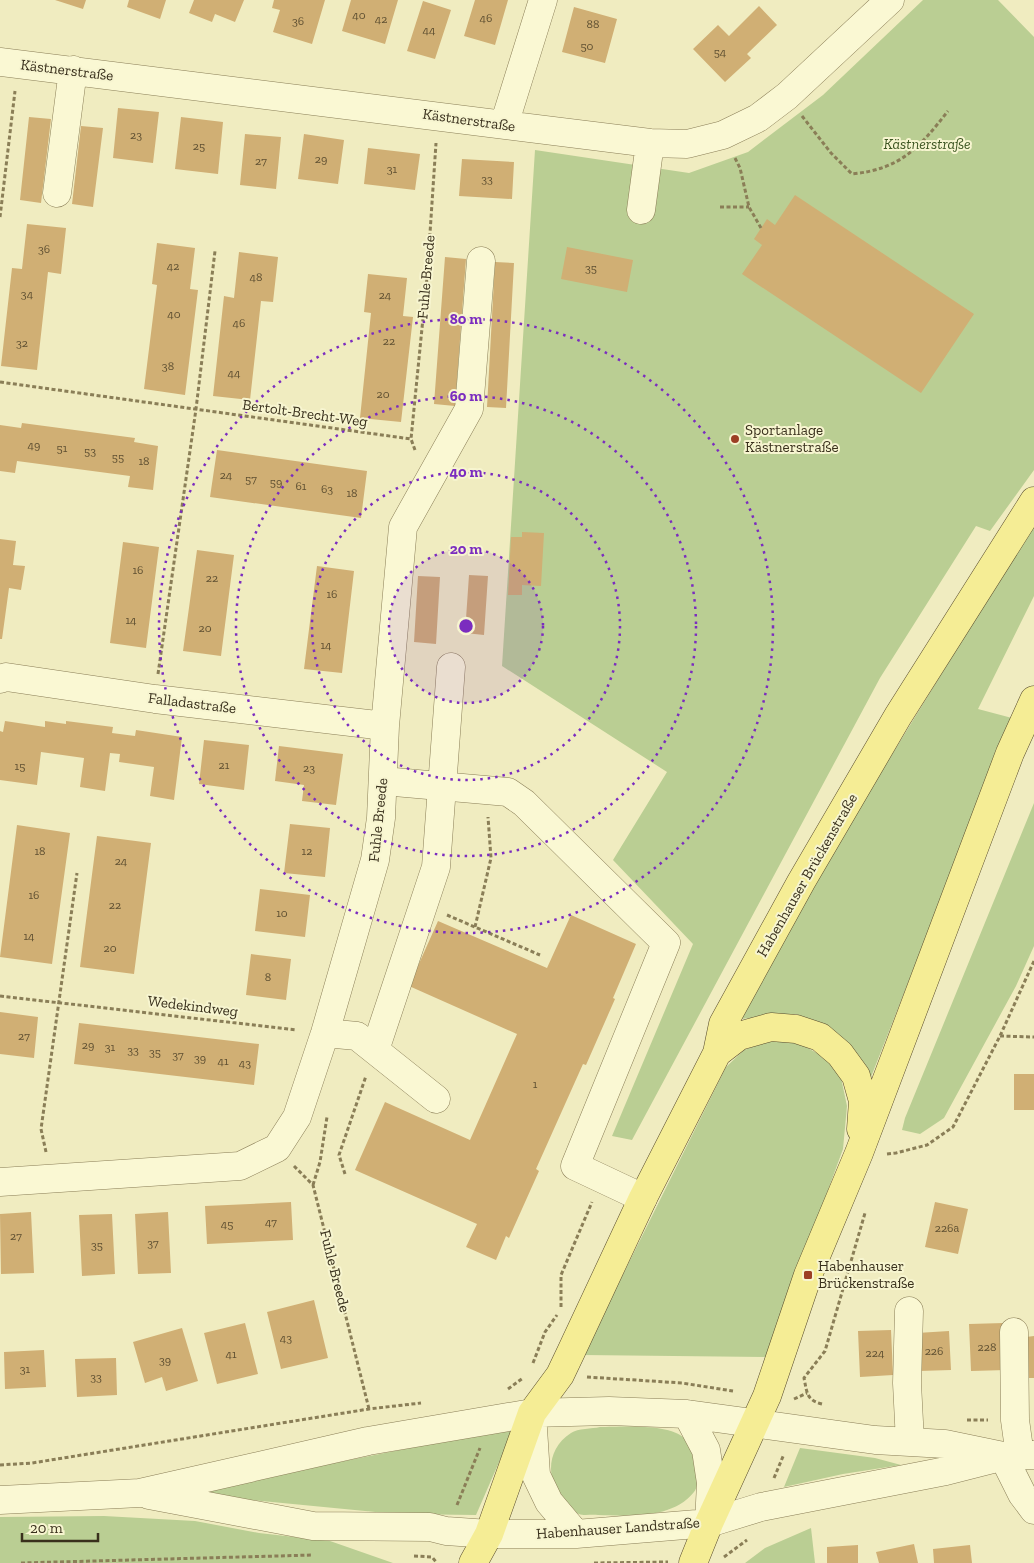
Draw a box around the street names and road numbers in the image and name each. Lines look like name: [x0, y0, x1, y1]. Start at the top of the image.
street label: Kästnerstraße: [20, 55, 114, 85]
street label: Kästnerstraße: [421, 105, 517, 135]
street label: Fuhle Breede: [413, 234, 439, 320]
street label: Bertolt-Brecht-Weg: [241, 395, 369, 431]
street label: Falladastraße: [147, 689, 237, 717]
street label: Fuhle Breede: [365, 777, 391, 863]
street label: Habenhauser Brückenstraße: [753, 790, 861, 960]
street label: Wedekindweg: [147, 992, 239, 1020]
street label: Fuhle Breede: [316, 1228, 354, 1314]
street label: Habenhauser Landstraße: [536, 1513, 700, 1543]

